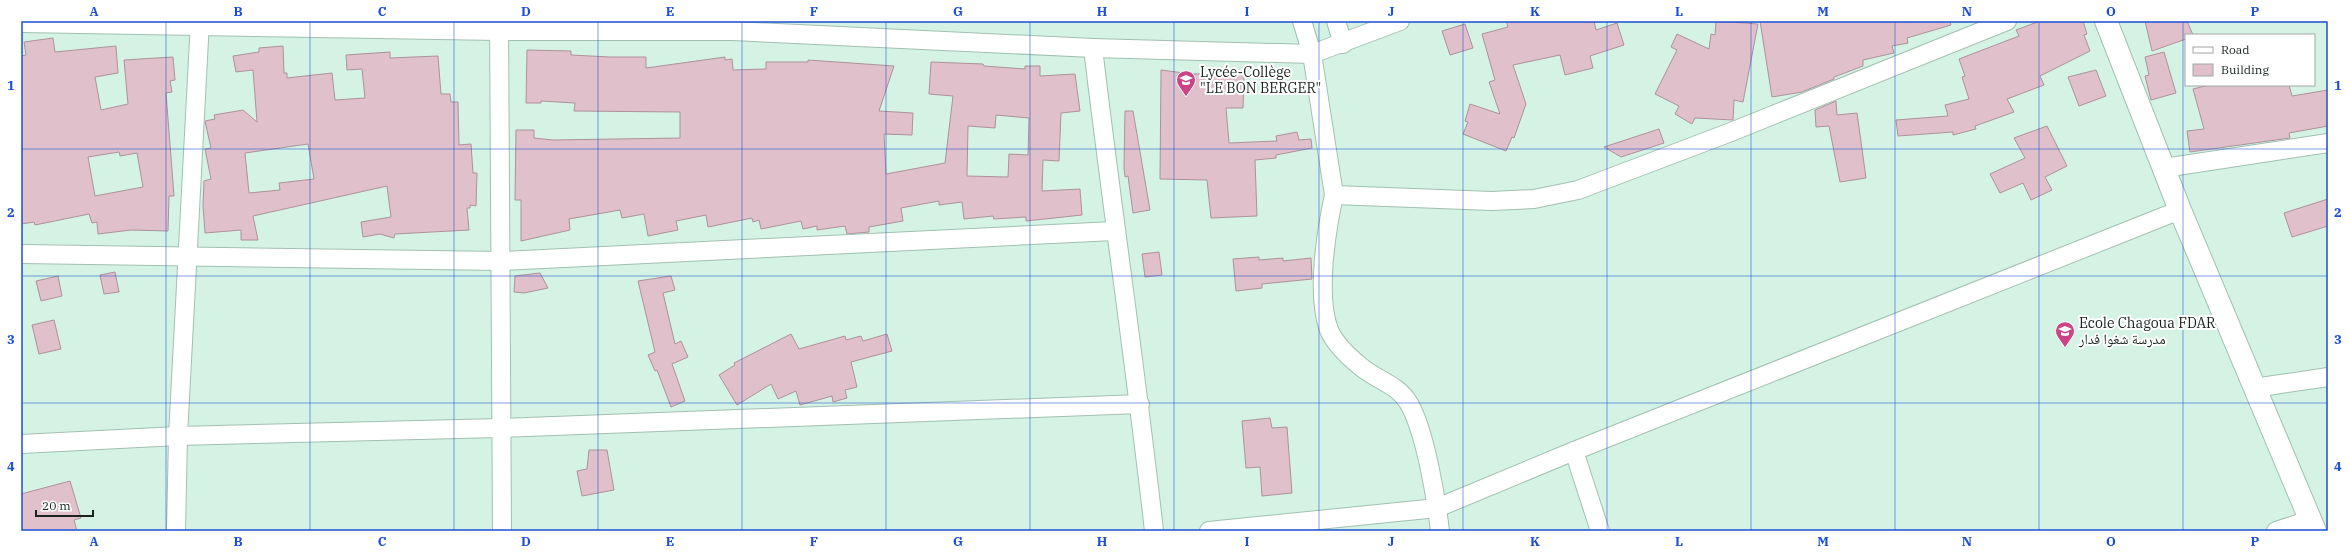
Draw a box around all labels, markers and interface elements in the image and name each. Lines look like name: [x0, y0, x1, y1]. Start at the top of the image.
text: A: [89, 3, 99, 20]
text: B: [233, 3, 243, 20]
text: C: [378, 3, 387, 20]
text: D: [521, 3, 531, 20]
text: E: [666, 3, 674, 20]
text: F: [810, 3, 818, 20]
text: G: [953, 3, 963, 20]
text: H: [1097, 3, 1108, 20]
text: I: [1245, 3, 1250, 20]
text: J: [1388, 3, 1395, 20]
text: K: [1530, 3, 1540, 20]
text: L: [1675, 3, 1683, 20]
text: M: [1817, 3, 1829, 20]
text: N: [1962, 3, 1972, 20]
text: O: [2106, 3, 2116, 20]
text: P: [2251, 3, 2260, 20]
legend: [2185, 34, 2315, 86]
text: Road: [2221, 42, 2250, 57]
text: Building: [2221, 62, 2269, 77]
place label: Lycée-Collège "LE BON BERGER": [1200, 63, 1321, 97]
school or university icon: Lycée-Collège "LE BON BERGER": [1175, 69, 1197, 97]
text: 1: [7, 77, 15, 94]
text: 1: [2334, 77, 2342, 94]
text: 2: [7, 204, 15, 221]
text: 2: [2334, 204, 2342, 221]
place label: Ecole Chagoua FDAR مدرسة شغوا فدار: [2078, 314, 2216, 348]
school or university icon: Ecole Chagoua FDAR مدرسة شغوا فدار: [2054, 320, 2076, 348]
text: 3: [7, 331, 15, 348]
text: 3: [2334, 331, 2342, 348]
text: 4: [7, 458, 15, 475]
text: 4: [2334, 458, 2342, 475]
scale bar: [36, 492, 93, 518]
text: 20 m: [42, 498, 71, 513]
text: A: [89, 533, 99, 550]
text: B: [233, 533, 243, 550]
text: C: [378, 533, 387, 550]
text: D: [521, 533, 531, 550]
text: E: [666, 533, 674, 550]
text: F: [810, 533, 818, 550]
text: G: [953, 533, 963, 550]
text: H: [1097, 533, 1108, 550]
text: I: [1245, 533, 1250, 550]
text: J: [1388, 533, 1395, 550]
text: K: [1530, 533, 1540, 550]
text: L: [1675, 533, 1683, 550]
text: M: [1817, 533, 1829, 550]
text: N: [1962, 533, 1972, 550]
text: O: [2106, 533, 2116, 550]
text: P: [2251, 533, 2260, 550]

